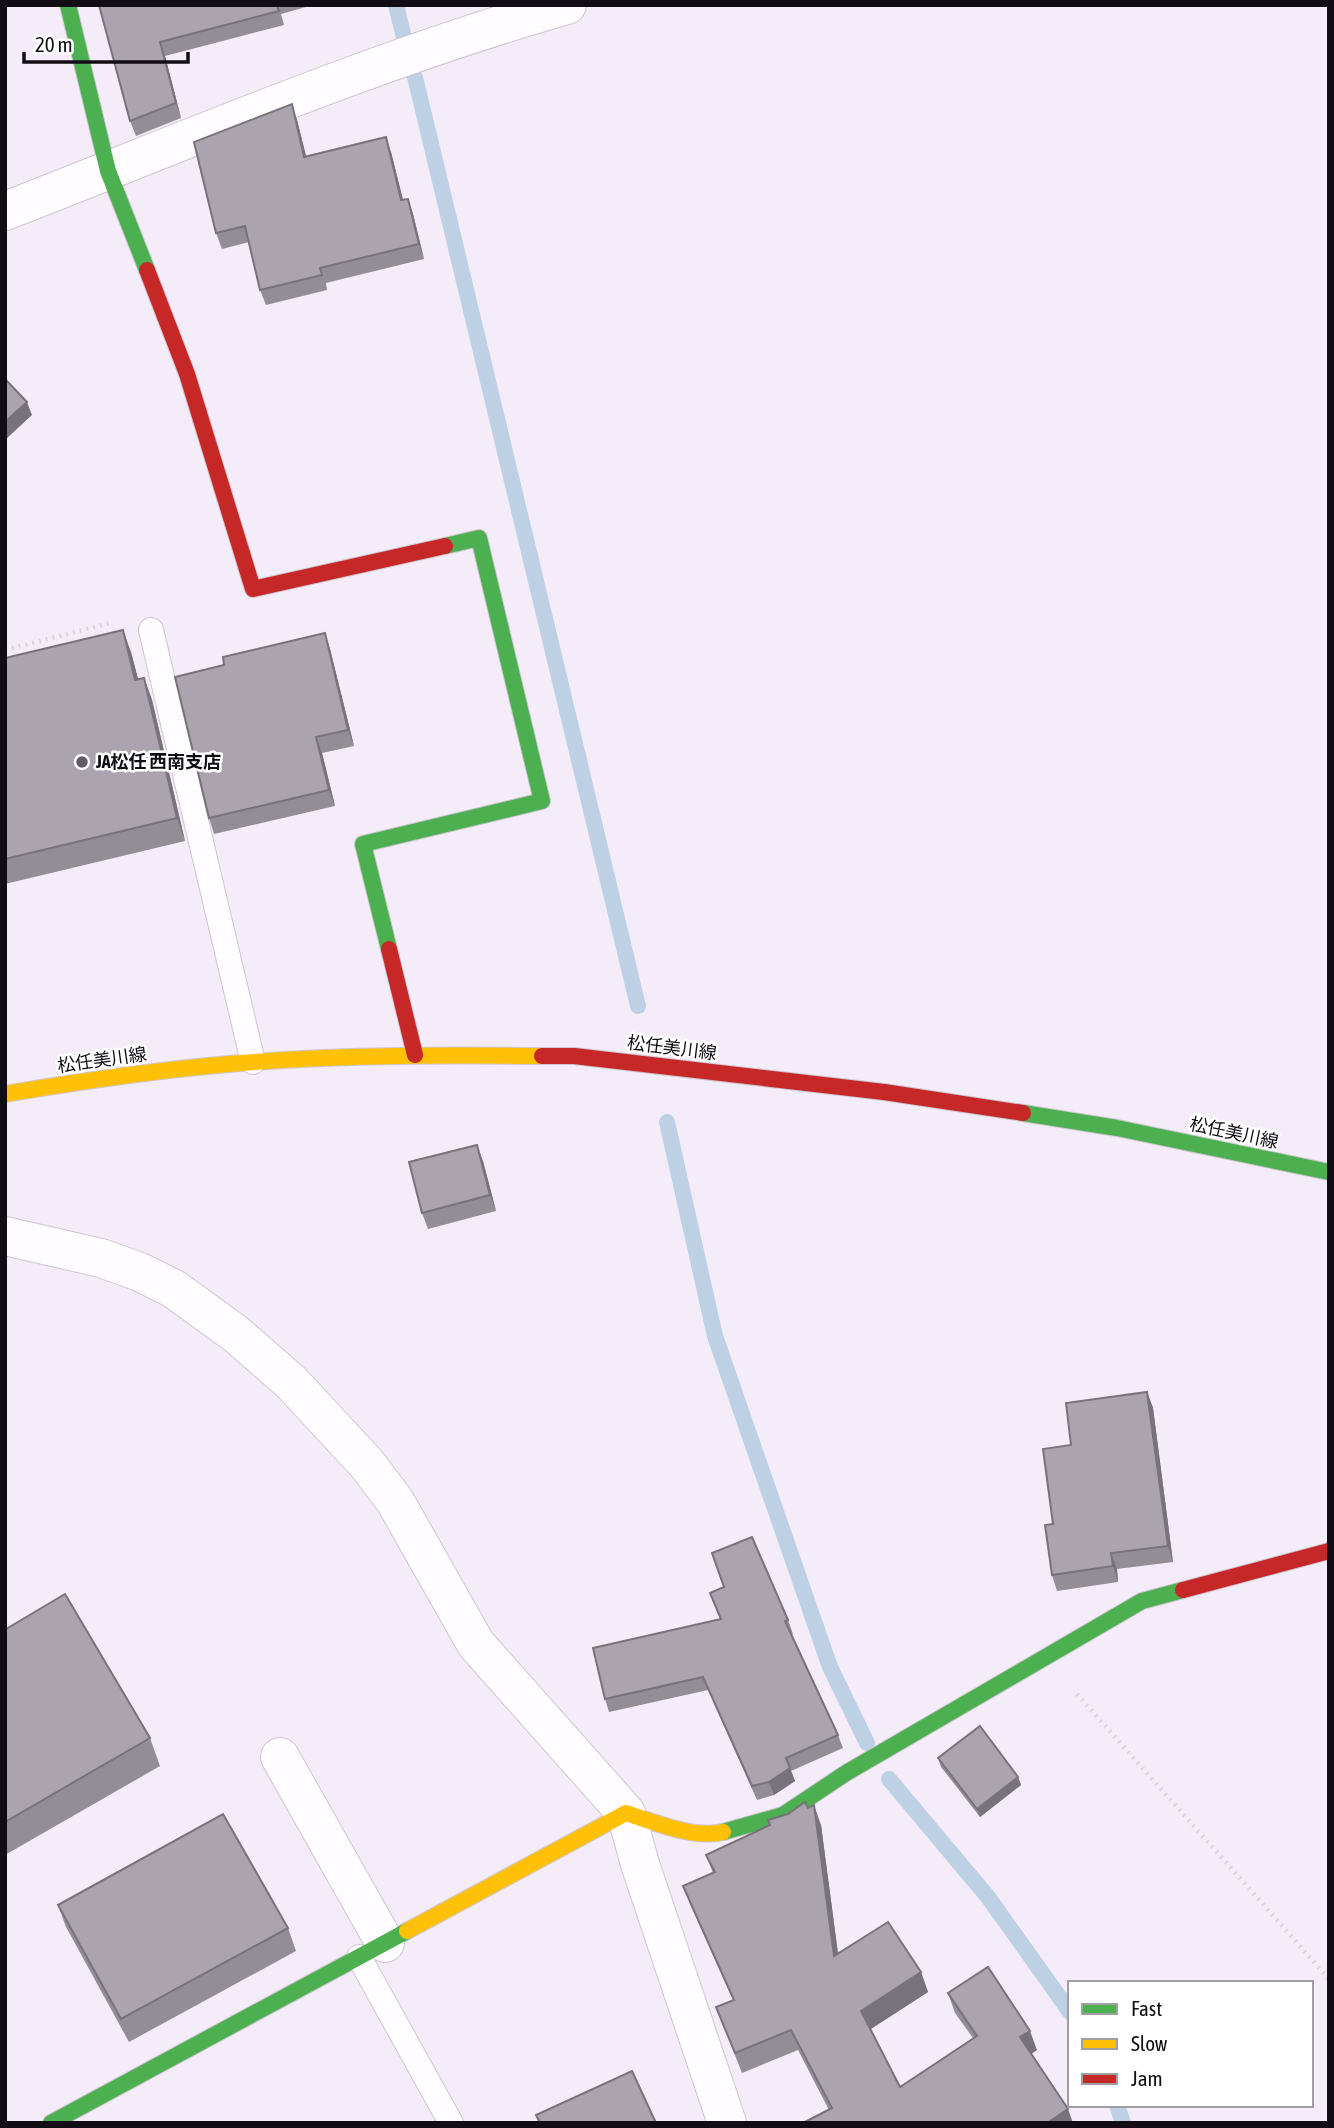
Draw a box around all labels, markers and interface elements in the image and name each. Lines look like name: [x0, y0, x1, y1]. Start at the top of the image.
scale bar: [24, 21, 189, 65]
text: 20 m: [35, 32, 73, 56]
place label: JA松任 西南支店: [95, 751, 221, 772]
marker: JA松任 西南支店: [74, 754, 90, 770]
street label: 松任美川線: [626, 1032, 718, 1063]
street label: 松任美川線: [56, 1043, 148, 1076]
street label: 松任美川線: [1188, 1113, 1280, 1152]
legend: [1068, 1981, 1313, 2107]
text: Fast: [1131, 1996, 1162, 2020]
text: Slow: [1131, 2031, 1168, 2055]
text: Jam: [1131, 2066, 1163, 2090]

